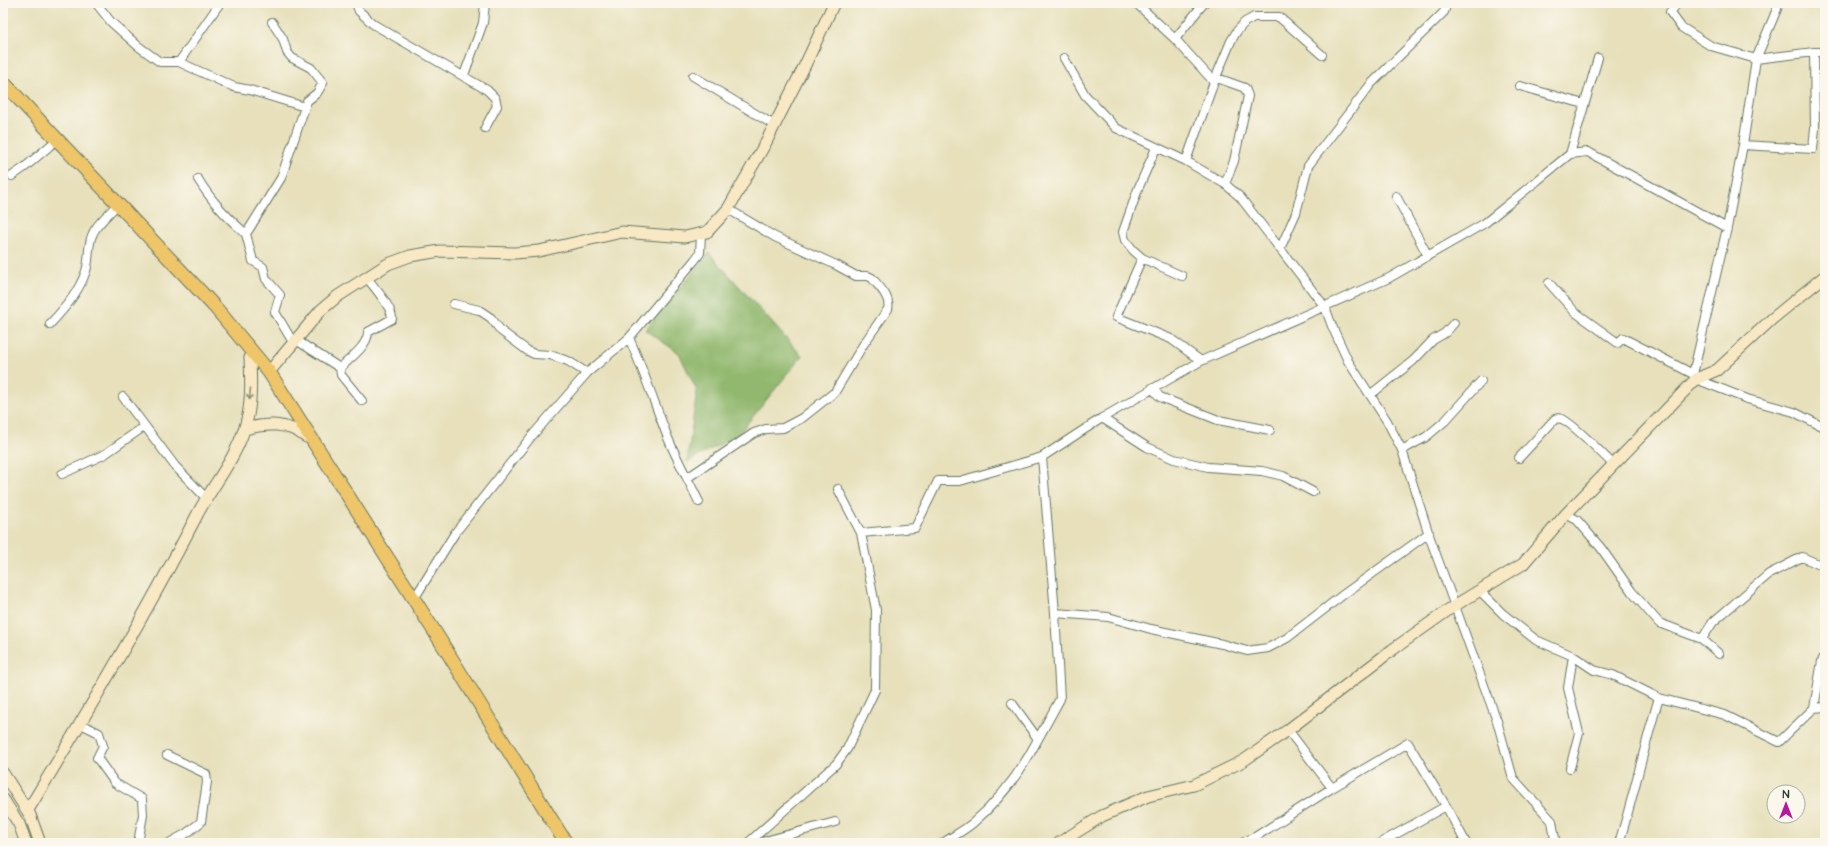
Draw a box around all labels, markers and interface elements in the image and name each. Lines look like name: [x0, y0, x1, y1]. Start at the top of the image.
one-way arrow: [247, 387, 254, 400]
north arrow: [1766, 784, 1806, 824]
text: N: [1783, 787, 1790, 802]

